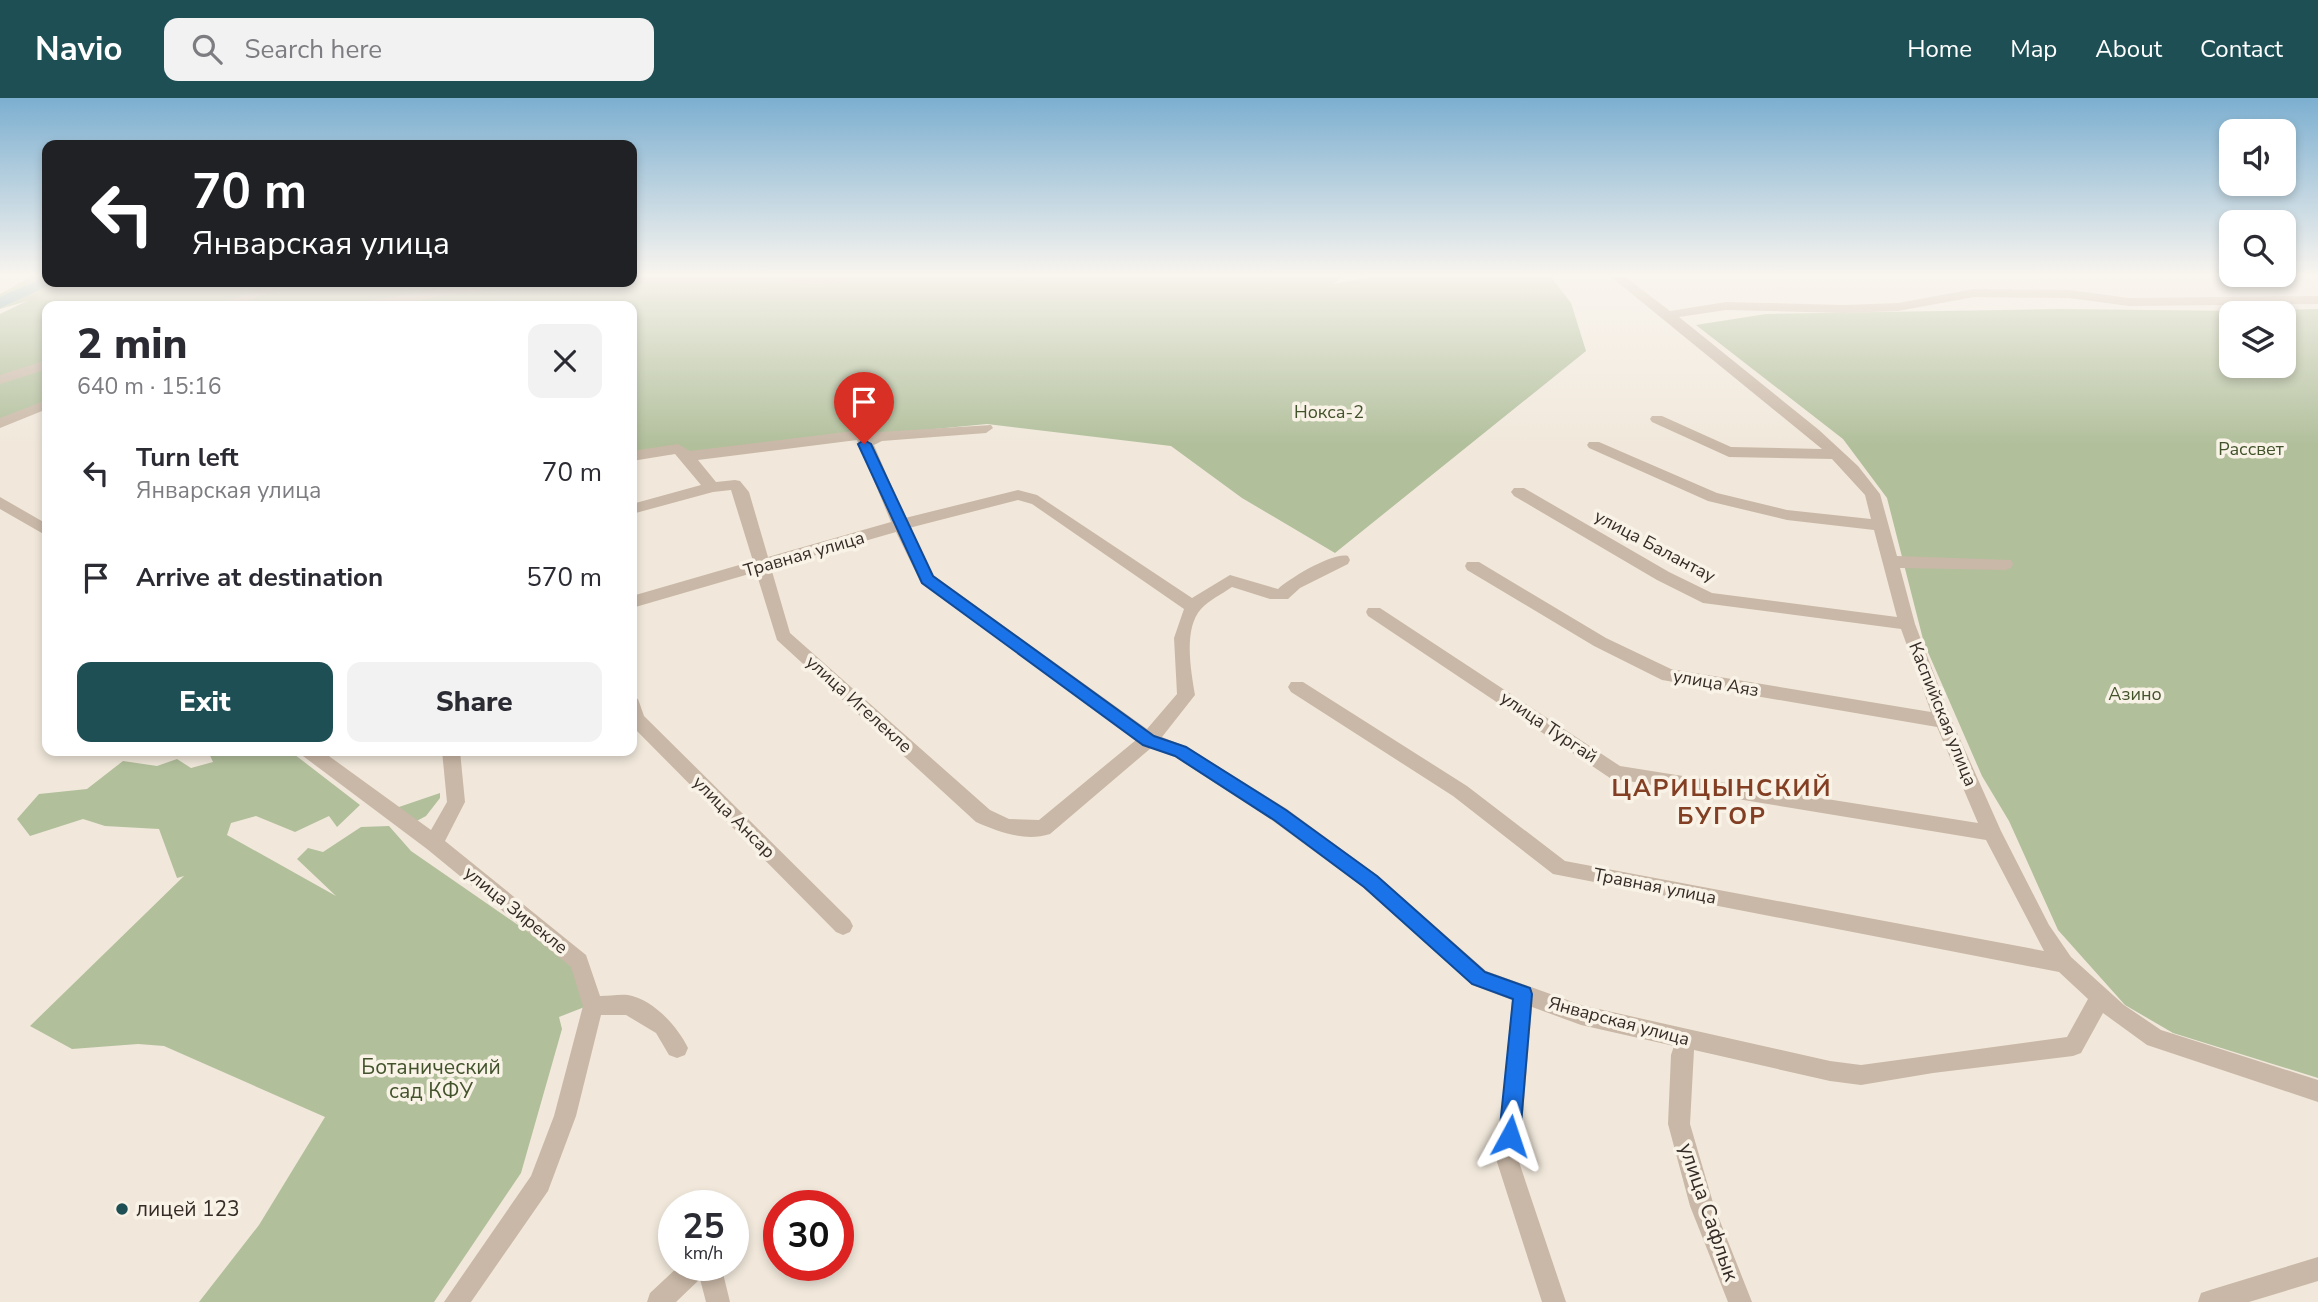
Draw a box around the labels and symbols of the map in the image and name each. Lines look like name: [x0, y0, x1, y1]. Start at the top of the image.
pin: [834, 372, 894, 444]
park label: Нокса-2: [1294, 400, 1364, 424]
park label: Рассвет: [2218, 437, 2284, 461]
street label: улица Балантау: [1590, 504, 1720, 588]
street label: Травная улица: [741, 525, 867, 583]
street label: Каспийская улица: [1903, 638, 1983, 790]
street label: улица Игелекле: [801, 650, 917, 758]
street label: улица Аяз: [1671, 664, 1761, 702]
park label: Азино: [2108, 682, 2162, 706]
street label: улица Тургай: [1496, 686, 1602, 768]
street label: улица Ансар: [688, 771, 780, 863]
district label: ЦАРИЦЫНСКИЙ БУГОР: [1611, 772, 1833, 832]
street label: улица Зирекле: [459, 861, 573, 959]
street label: Травная улица: [1592, 862, 1718, 910]
street label: Январская улица: [1546, 991, 1692, 1051]
park label: Ботанический сад КФУ: [361, 1053, 501, 1105]
position arrow: [1473, 1099, 1547, 1173]
street label: улица Сафлык: [1672, 1139, 1746, 1286]
speed limit sign: 30: [763, 1190, 854, 1281]
place label: лицей 123: [136, 1195, 240, 1223]
marker: лицей 123: [114, 1201, 130, 1217]

